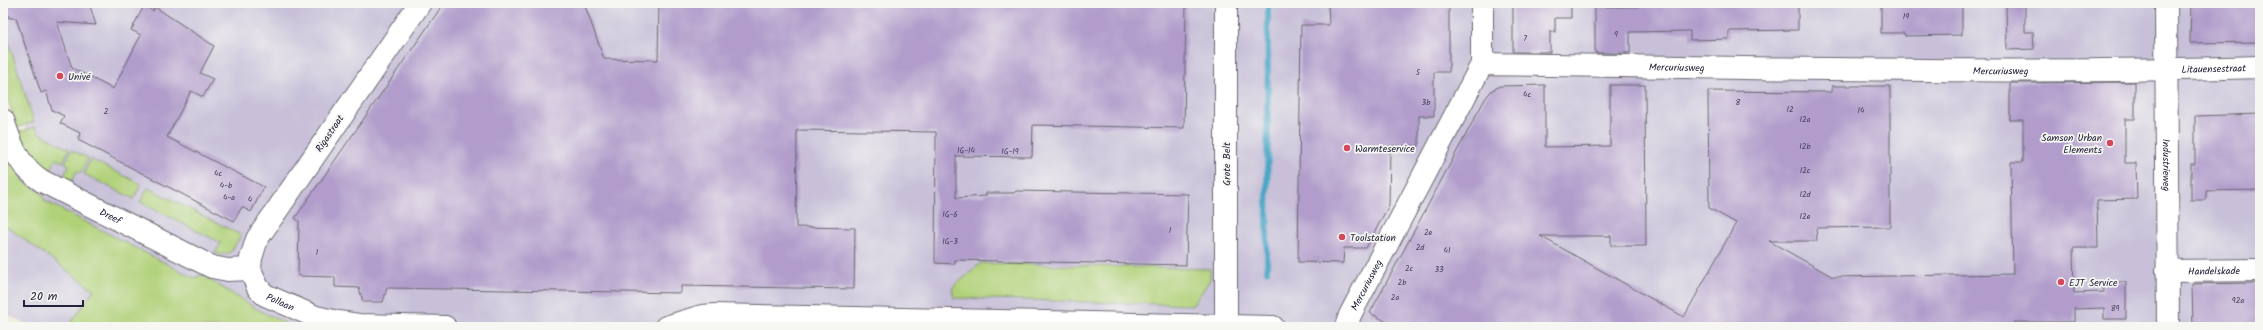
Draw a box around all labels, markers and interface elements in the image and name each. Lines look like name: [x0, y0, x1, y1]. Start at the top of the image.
house number: 19: [1903, 10, 1909, 23]
house number: 9: [1614, 28, 1618, 41]
house number: 7: [1523, 32, 1527, 45]
street label: Mercuriusweg: [1649, 59, 1705, 76]
street label: Litauensestraat: [2181, 60, 2246, 78]
street label: Mercuriusweg: [1973, 63, 2029, 79]
house number: 5: [1416, 66, 1421, 79]
place label: Univé: [68, 69, 91, 85]
marker: Univé: [55, 71, 65, 81]
house number: 4c: [1523, 88, 1531, 101]
house number: 3b: [1422, 96, 1431, 109]
house number: 8: [1736, 96, 1741, 109]
house number: 12: [1786, 103, 1794, 116]
house number: 14: [1858, 104, 1865, 117]
house number: 2: [104, 105, 109, 118]
street label: Rigastraat: [311, 111, 348, 156]
house number: 12a: [1800, 113, 1811, 126]
place label: Samson Urban Elements: [2041, 130, 2103, 158]
marker: Samson Urban Elements: [2105, 138, 2115, 148]
street label: Industrieweg: [2158, 139, 2174, 192]
house number: 12b: [1799, 140, 1811, 153]
place label: Warmteservice: [1355, 141, 1415, 157]
street label: Grote Belt: [1219, 142, 1235, 186]
marker: Warmteservice: [1342, 143, 1352, 153]
house number: 1G-14: [957, 144, 976, 157]
house number: 1G-19: [1001, 145, 1019, 158]
house number: 12c: [1800, 164, 1811, 177]
house number: 4c: [214, 167, 222, 180]
house number: 4-b: [220, 179, 233, 192]
house number: 12d: [1799, 188, 1812, 201]
house number: 4-a: [223, 191, 235, 204]
house number: 4: [248, 193, 253, 206]
street label: Dreef: [96, 204, 125, 229]
house number: 1G-6: [942, 208, 958, 221]
house number: 12e: [1800, 210, 1811, 223]
house number: 1: [1169, 224, 1172, 237]
house number: 2e: [1424, 226, 1433, 239]
place label: Toolstation: [1350, 230, 1396, 246]
marker: Toolstation: [1337, 232, 1347, 242]
house number: 1G-3: [942, 235, 958, 248]
house number: 2d: [1416, 241, 1425, 254]
house number: 41: [1444, 244, 1451, 257]
house number: 1: [316, 246, 319, 259]
street label: Mercuriusweg: [1347, 256, 1387, 313]
house number: 2c: [1405, 262, 1414, 275]
house number: 33: [1434, 263, 1444, 276]
street label: Handelskade: [2188, 263, 2241, 280]
place label: EJT Service: [2069, 275, 2118, 291]
house number: 2b: [1398, 276, 1407, 289]
marker: EJT Service: [2056, 277, 2066, 287]
scale bar: [24, 282, 83, 308]
text: 20 m: [30, 287, 58, 306]
street label: Pollaan: [263, 289, 297, 316]
house number: 2a: [1391, 291, 1399, 304]
house number: 92a: [2232, 294, 2244, 307]
house number: 89: [2111, 302, 2119, 315]

